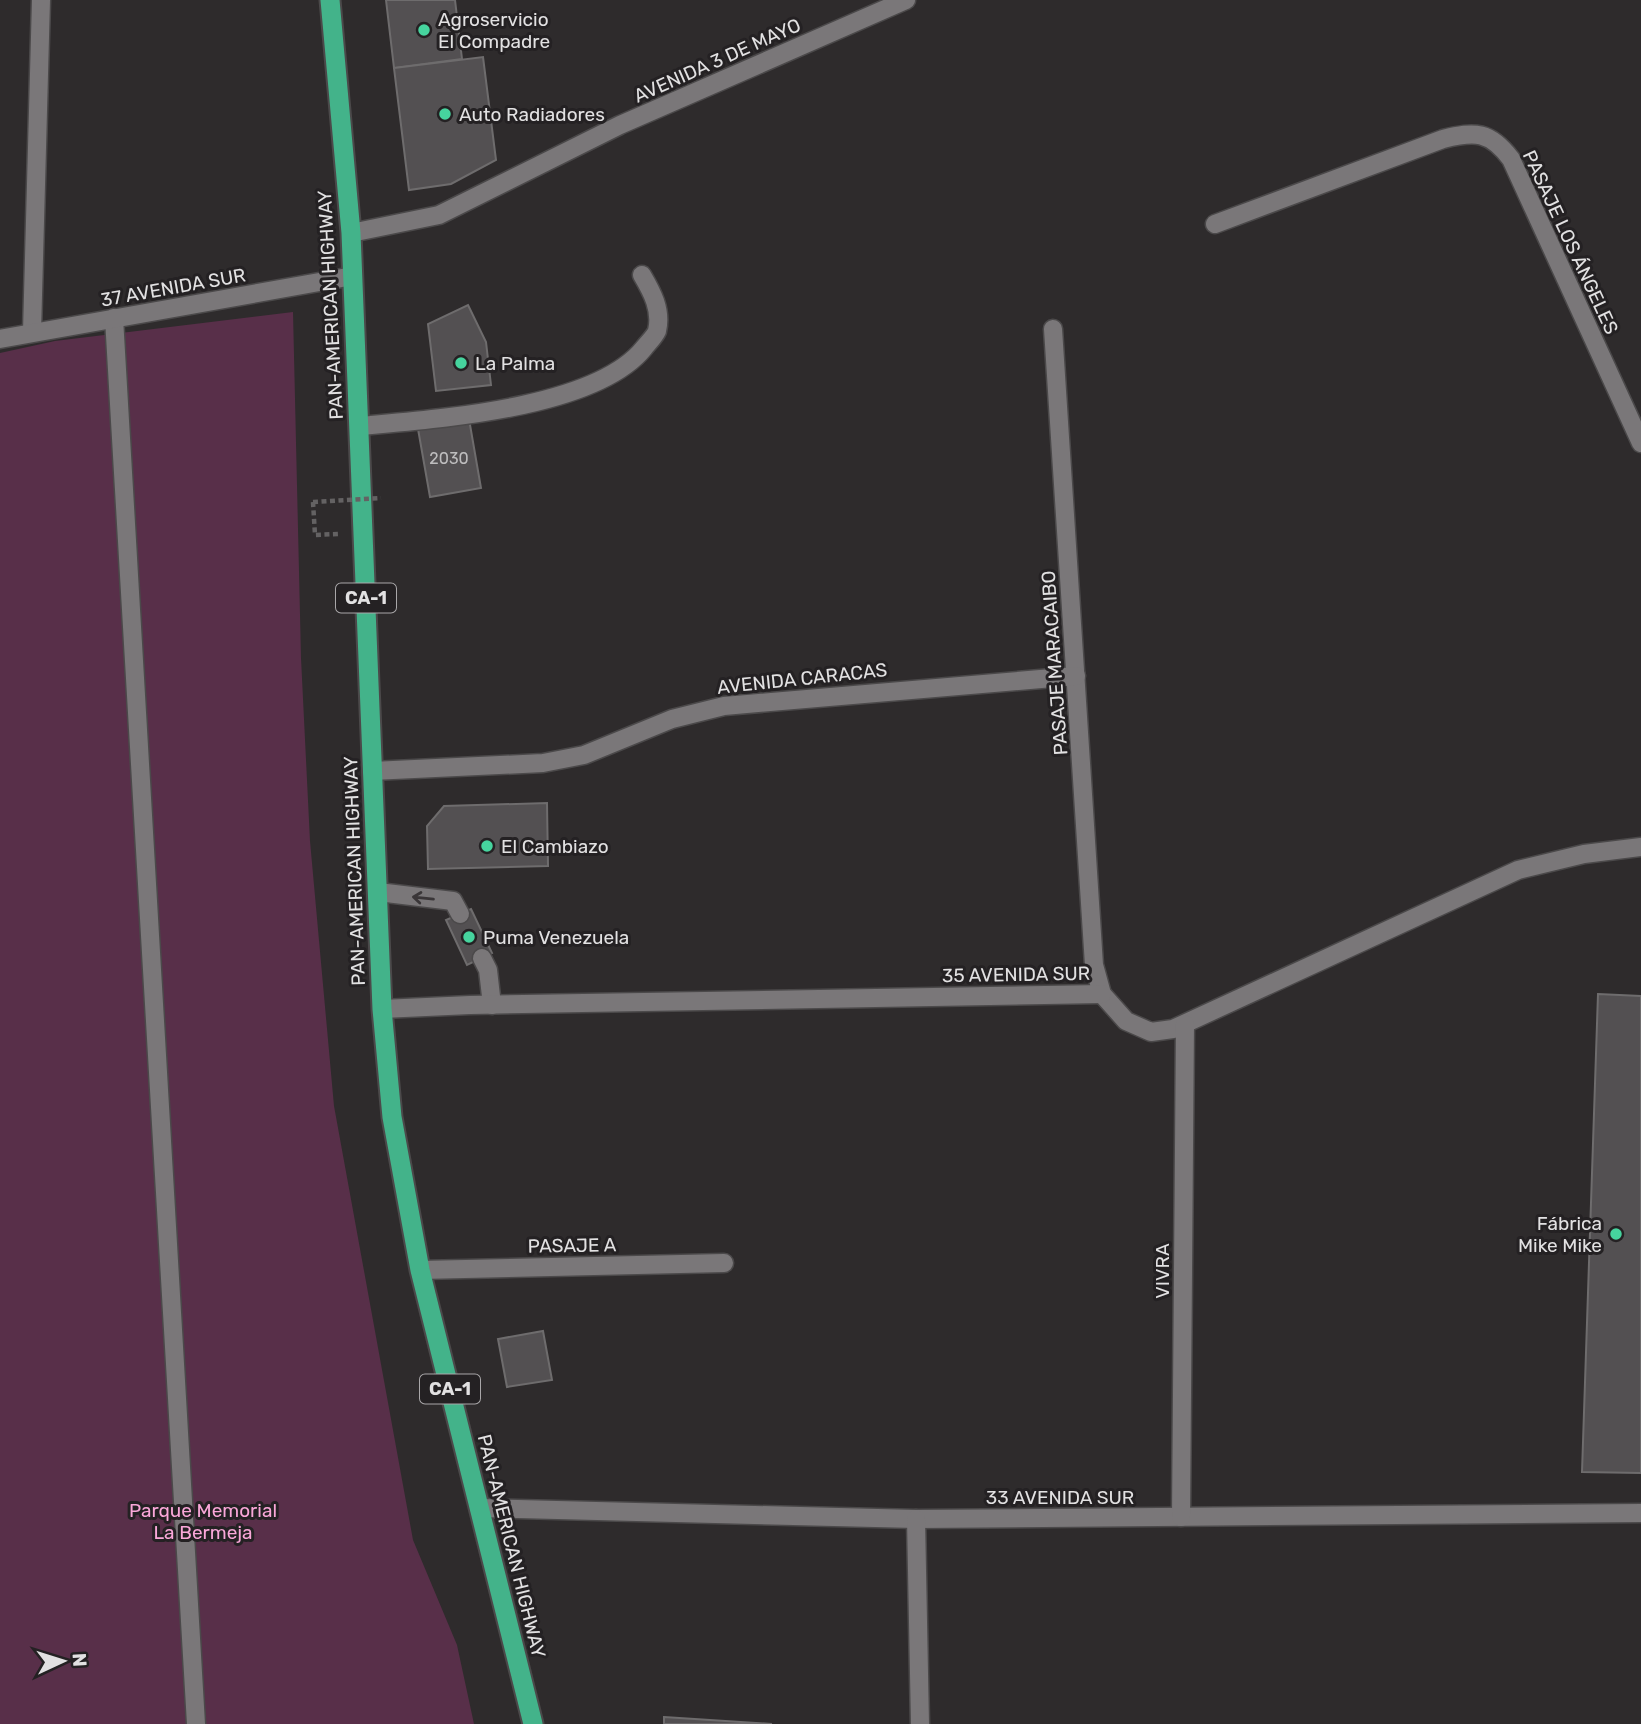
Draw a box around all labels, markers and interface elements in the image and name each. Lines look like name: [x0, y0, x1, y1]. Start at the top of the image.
place label: Agroservicio El Compadre: [438, 8, 550, 53]
street label: AVENIDA 3 DE MAYO: [630, 13, 804, 108]
marker: Agroservicio El Compadre: [416, 22, 432, 38]
place label: Auto Radiadores: [459, 103, 605, 126]
marker: Auto Radiadores: [437, 106, 453, 122]
street label: PASAJE LOS ÁNGELES: [1518, 147, 1623, 338]
street label: PAN-AMERICAN HIGHWAY: [313, 190, 348, 420]
street label: 37 AVENIDA SUR: [99, 263, 247, 312]
place label: La Palma: [475, 352, 555, 375]
marker: La Palma: [453, 355, 469, 371]
house number: 2030: [429, 449, 469, 468]
street label: PASAJE MARACAIBO: [1037, 570, 1072, 756]
road number: CA-1: [336, 584, 396, 612]
street label: AVENIDA CARACAS: [716, 658, 888, 699]
street label: PAN-AMERICAN HIGHWAY: [339, 756, 370, 986]
place label: El Cambiazo: [501, 835, 609, 858]
marker: El Cambiazo: [479, 838, 495, 854]
one-way arrow: [412, 891, 434, 904]
place label: Puma Venezuela: [483, 926, 629, 949]
marker: Puma Venezuela: [461, 929, 477, 945]
street label: 35 AVENIDA SUR: [942, 962, 1090, 987]
place label: Fábrica Mike Mike: [1518, 1212, 1602, 1257]
marker: Fábrica Mike Mike: [1608, 1226, 1624, 1242]
street label: PASAJE A: [528, 1233, 617, 1258]
street label: VIVRA: [1151, 1243, 1174, 1299]
road number: CA-1: [420, 1374, 480, 1404]
street label: PAN-AMERICAN HIGHWAY: [473, 1432, 550, 1660]
street label: 33 AVENIDA SUR: [986, 1486, 1134, 1509]
park label: Parque Memorial La Bermeja: [129, 1499, 277, 1544]
north arrow: [28, 1626, 98, 1696]
text: N: [68, 1652, 91, 1667]

